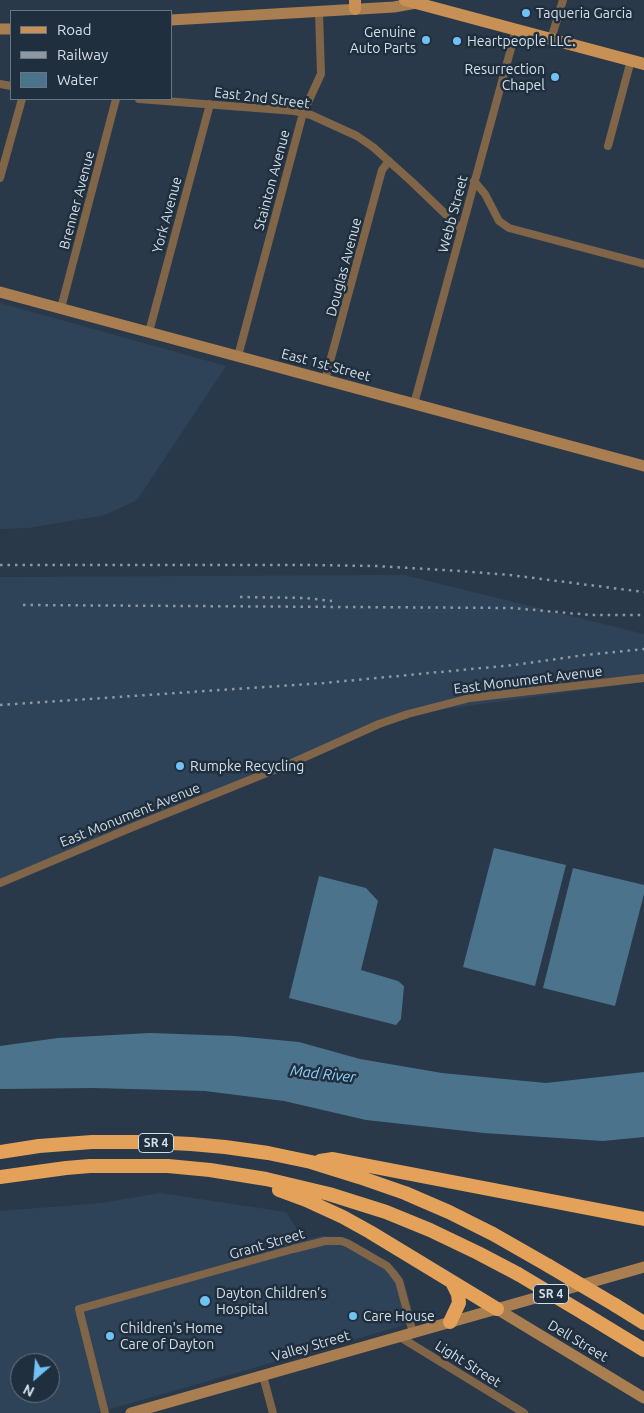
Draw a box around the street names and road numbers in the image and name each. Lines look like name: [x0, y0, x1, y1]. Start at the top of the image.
street label: East 2nd Street: [213, 84, 311, 112]
street label: Stainton Avenue: [251, 128, 293, 232]
street label: Brenner Avenue: [56, 149, 98, 251]
street label: Webb Street: [435, 174, 471, 254]
street label: York Avenue: [149, 175, 185, 255]
street label: Douglas Avenue: [323, 216, 365, 318]
street label: East 1st Street: [280, 345, 372, 385]
street label: East Monument Avenue: [453, 663, 603, 697]
street label: East Monument Avenue: [57, 779, 203, 851]
road number: SR 4: [138, 1134, 174, 1152]
street label: Grant Street: [227, 1225, 307, 1263]
road number: SR 4: [534, 1285, 568, 1304]
street label: Dell Street: [545, 1316, 611, 1366]
street label: Valley Street: [270, 1327, 352, 1365]
street label: Light Street: [432, 1337, 504, 1391]

